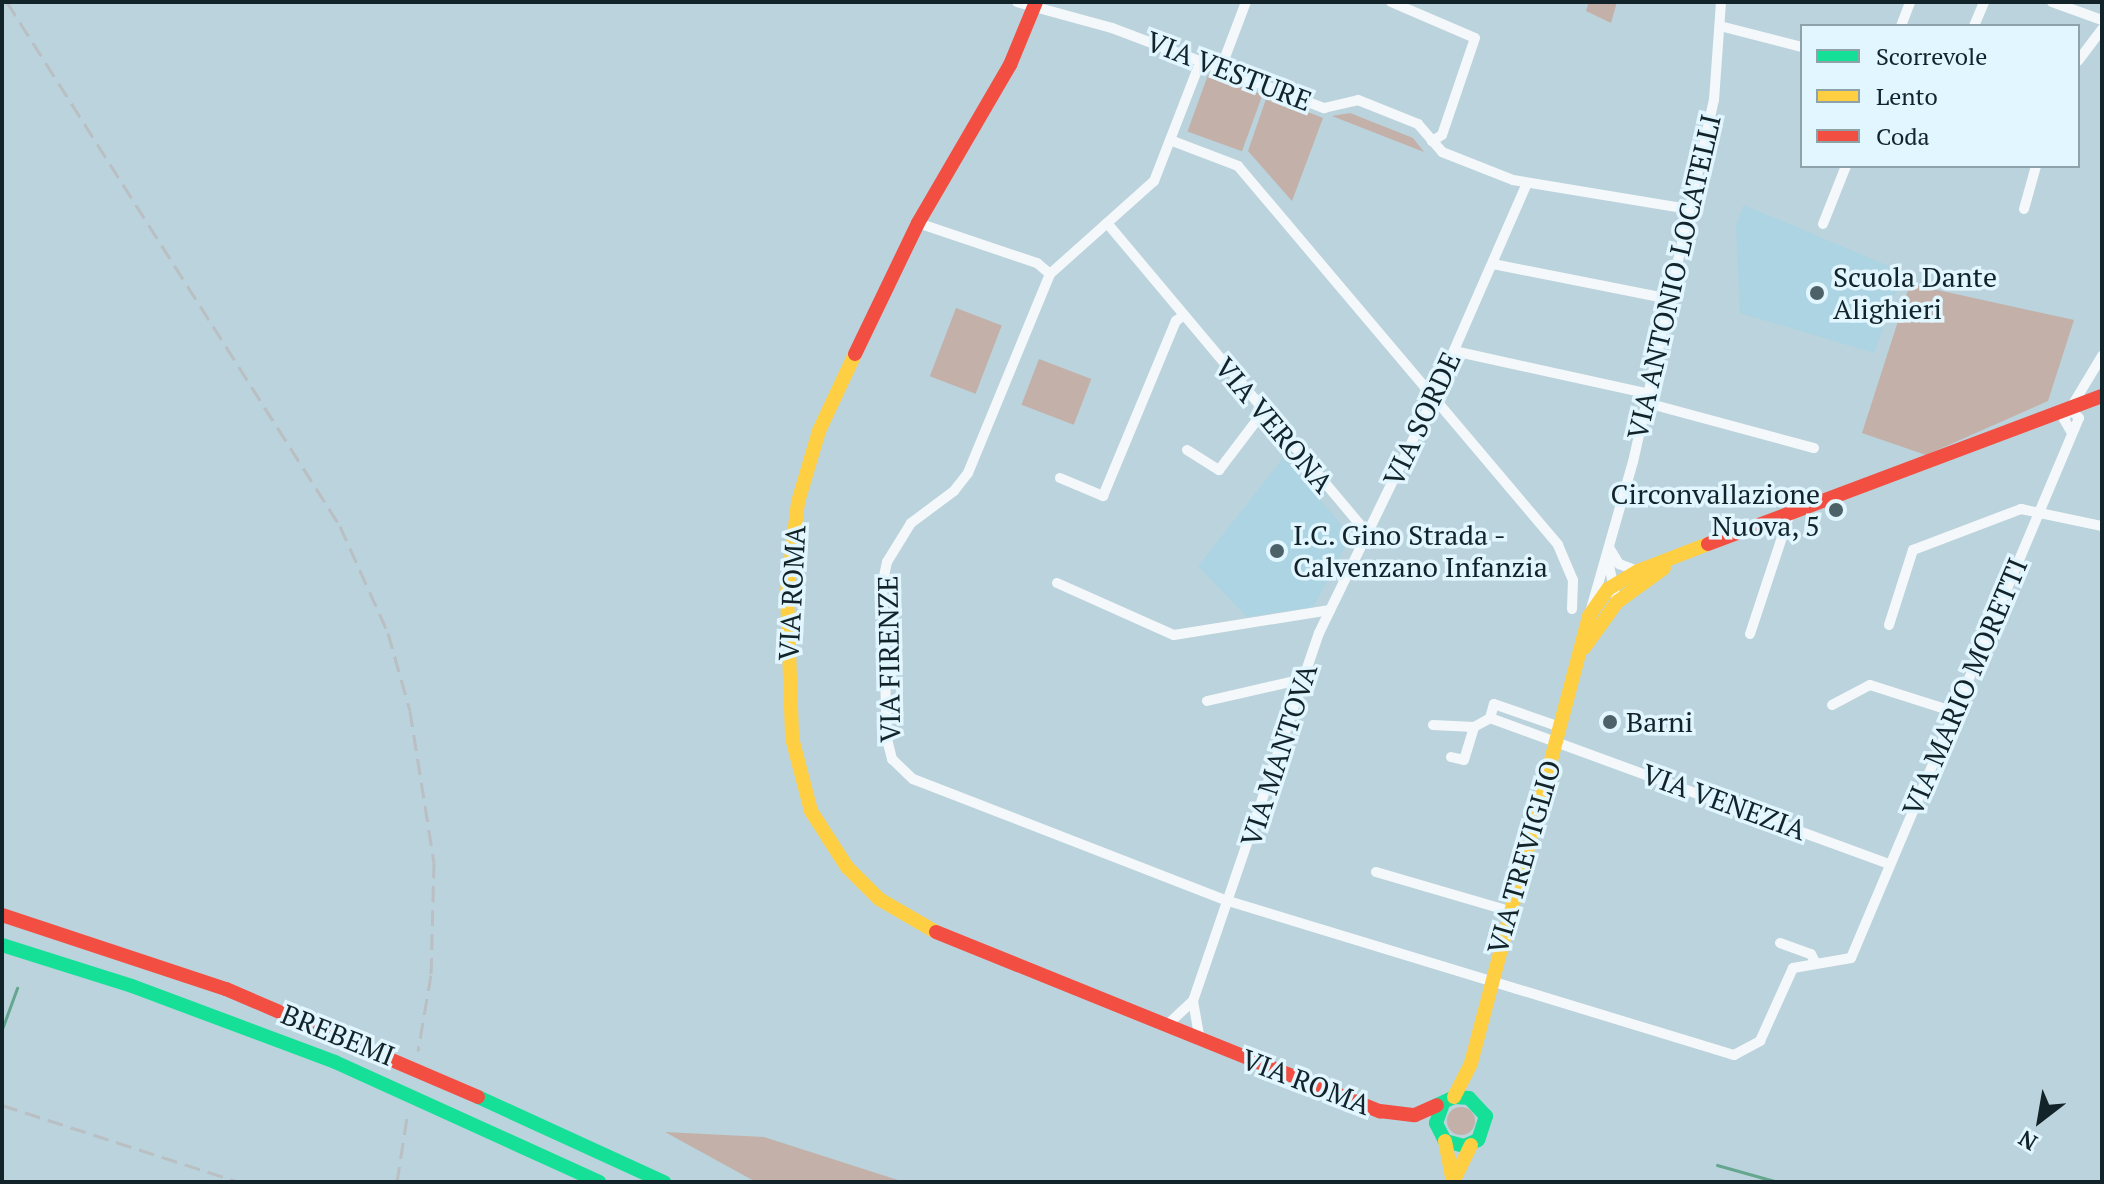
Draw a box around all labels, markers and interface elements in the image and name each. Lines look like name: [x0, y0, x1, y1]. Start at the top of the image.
street label: VIA VESTURE: [1141, 24, 1317, 118]
legend: [1800, 24, 2080, 168]
text: Scorrevole: [1876, 40, 1987, 72]
text: Lento: [1876, 80, 1938, 112]
street label: VIA ANTONIO LOCATELLI: [1620, 111, 1728, 443]
text: Coda: [1876, 120, 1930, 152]
place label: Scuola Dante Alighieri: [1833, 260, 1997, 326]
marker: Scuola Dante Alighieri: [1808, 284, 1826, 302]
street label: VIA SORDE: [1376, 346, 1468, 492]
street label: VIA VERONA: [1207, 350, 1341, 500]
place label: Circonvallazione Nuova, 5: [1611, 477, 1820, 543]
marker: Circonvallazione Nuova, 5: [1827, 501, 1845, 519]
place label: I.C. Gino Strada - Calvenzano Infanzia: [1293, 518, 1548, 584]
street label: VIA ROMA: [772, 524, 812, 662]
marker: I.C. Gino Strada - Calvenzano Infanzia: [1268, 542, 1286, 560]
street label: VIA MARIO MORETTI: [1895, 553, 2035, 821]
street label: VIA FIRENZE: [871, 575, 907, 743]
street label: VIA MANTOVA: [1234, 659, 1324, 851]
place label: Barni: [1626, 705, 1693, 739]
marker: Barni: [1601, 713, 1619, 731]
street label: VIA TREVIGLIO: [1480, 756, 1568, 958]
street label: VIA VENEZIA: [1637, 757, 1811, 847]
street label: BREBEMI: [277, 997, 399, 1073]
street label: VIA ROMA: [1236, 1042, 1376, 1122]
north arrow: [2000, 1080, 2080, 1160]
text: N: [2013, 1124, 2042, 1158]

